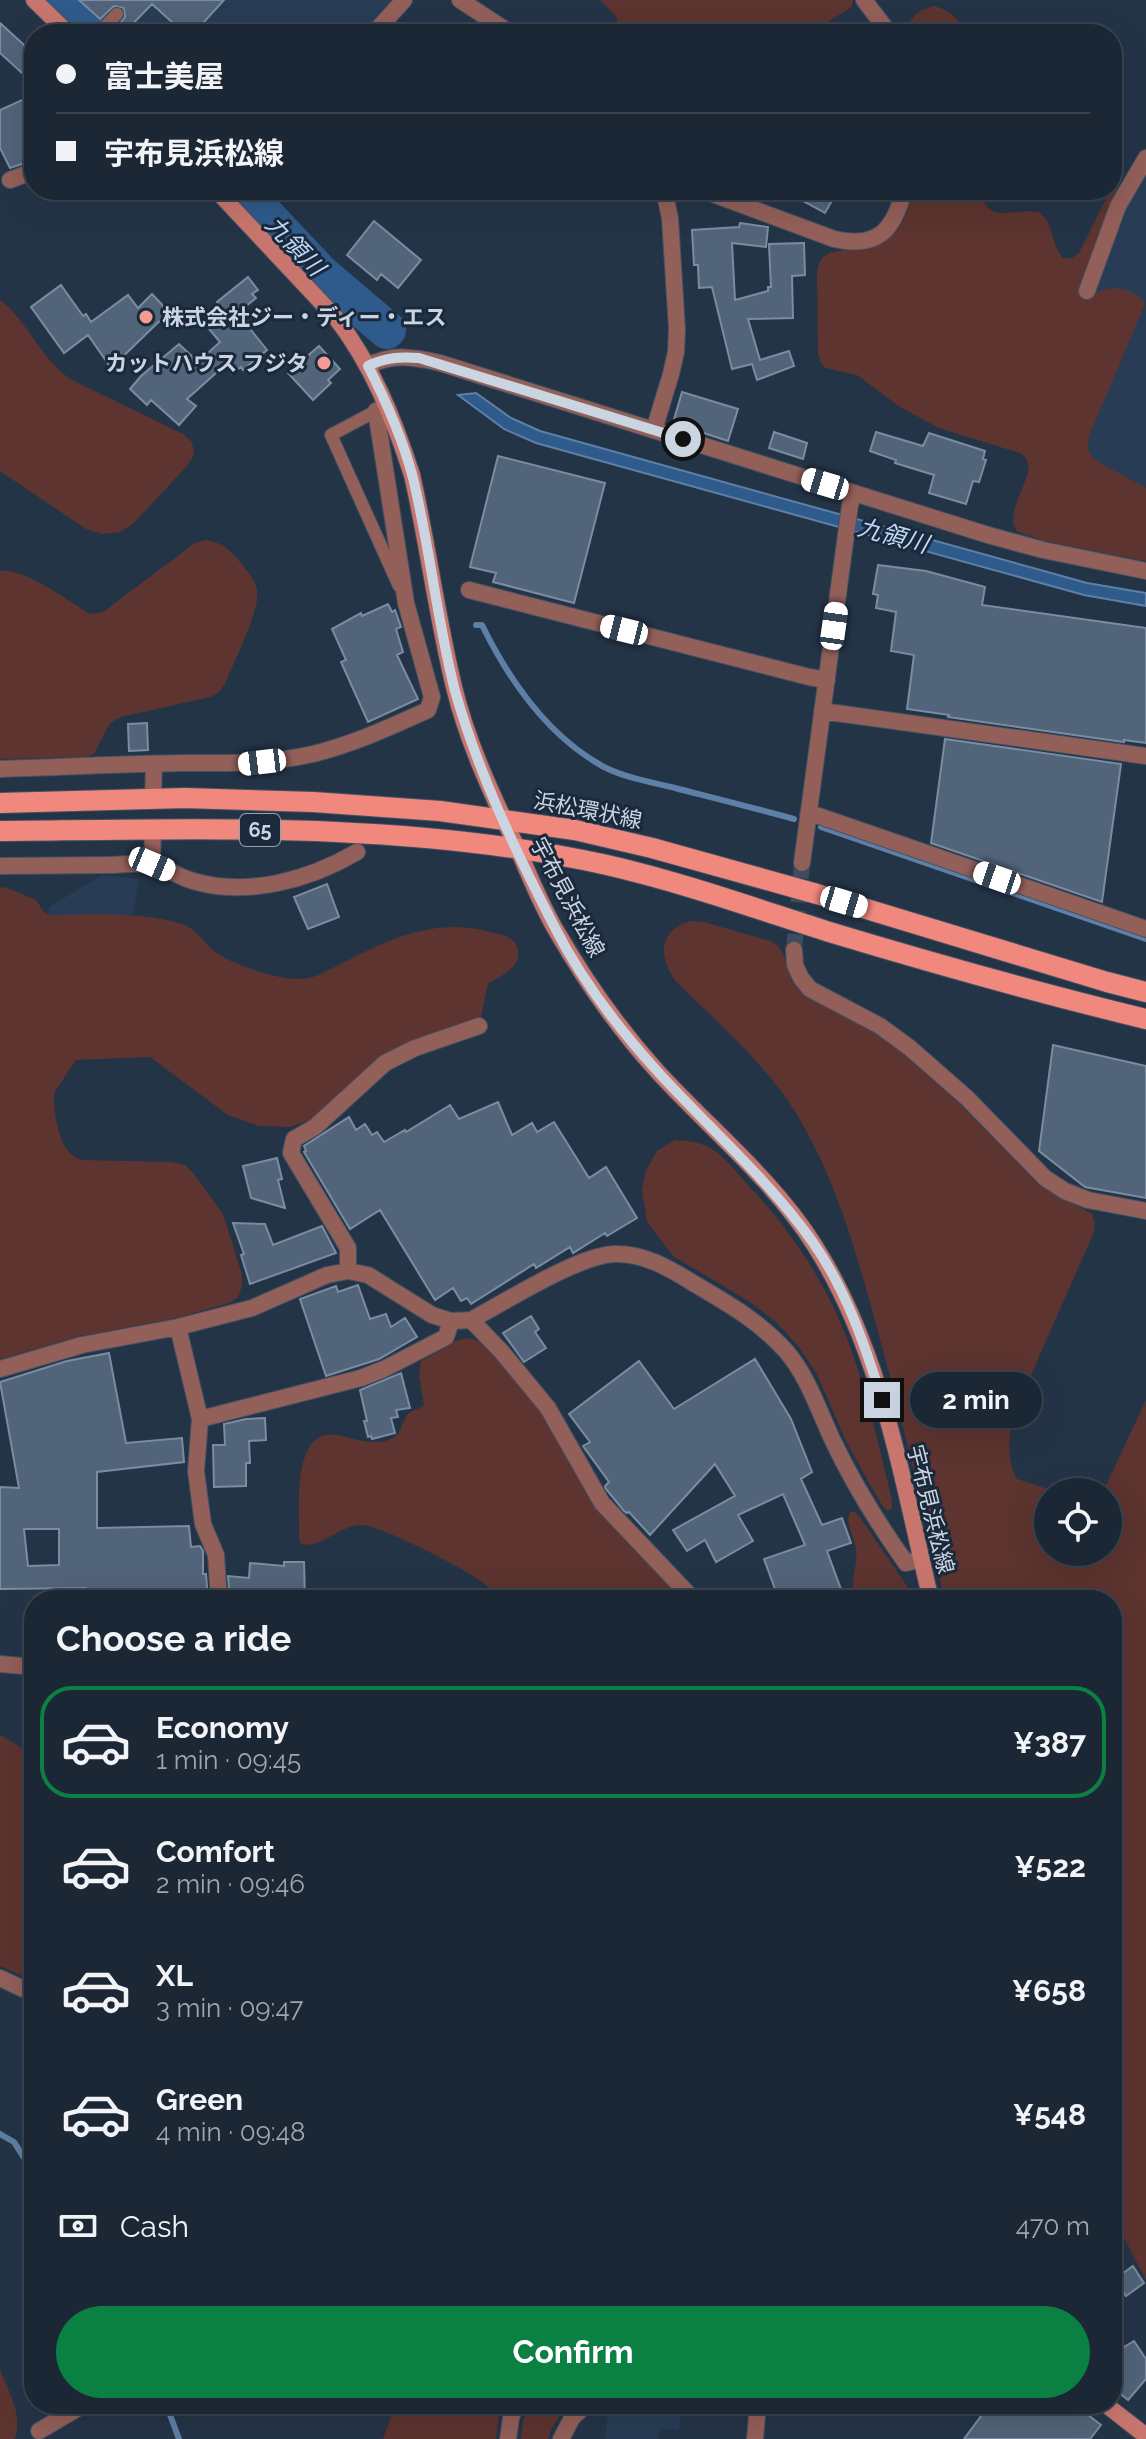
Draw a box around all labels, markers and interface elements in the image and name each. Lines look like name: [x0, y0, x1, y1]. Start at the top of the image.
text: 富士美屋: [104, 59, 224, 94]
text: 宇布見浜松線: [104, 136, 284, 171]
water label: 九領川: [260, 210, 333, 284]
place label: 株式会社ジー・ディー・エス: [162, 304, 446, 330]
marker: 株式会社ジー・ディー・エス: [137, 308, 155, 326]
place label: カットハウス フジタ: [105, 350, 308, 376]
marker: カットハウス フジタ: [315, 354, 333, 372]
route start: [665, 421, 701, 457]
car: [799, 466, 851, 502]
water label: 九領川: [855, 512, 935, 560]
car: [819, 601, 849, 651]
car: [598, 613, 650, 647]
car: [237, 747, 287, 777]
street label: 浜松環状線: [532, 787, 644, 833]
road number: 65: [240, 814, 280, 846]
street label: 宇布見浜松線: [526, 833, 610, 961]
car: [125, 844, 179, 884]
car: [970, 859, 1024, 897]
car: [818, 884, 870, 920]
callout: 2 min: [910, 1372, 1042, 1428]
route end: [864, 1382, 900, 1418]
text: 2 min: [942, 1385, 1010, 1415]
street label: 宇布見浜松線: [902, 1442, 960, 1576]
map controls: [1034, 1478, 1122, 1566]
button: locate: [1034, 1478, 1122, 1566]
text: Choose a ride: [56, 1617, 291, 1659]
icon: car: [60, 1706, 132, 1778]
text: Economy: [156, 1710, 289, 1745]
text: ¥387: [1013, 1725, 1086, 1760]
text: 1 min · 09:45: [156, 1745, 301, 1775]
icon: car: [60, 1830, 132, 1902]
text: Comfort: [156, 1834, 275, 1869]
text: ¥522: [1014, 1849, 1086, 1884]
text: 2 min · 09:46: [156, 1869, 305, 1899]
icon: car: [60, 1954, 132, 2026]
text: XL: [156, 1958, 193, 1993]
text: ¥658: [1012, 1973, 1086, 2008]
text: 3 min · 09:47: [156, 1993, 303, 2023]
icon: car: [60, 2078, 132, 2150]
text: Green: [156, 2082, 243, 2117]
text: ¥548: [1013, 2097, 1086, 2132]
text: 4 min · 09:48: [156, 2117, 305, 2147]
icon: cash: [56, 2204, 100, 2248]
text: Cash: [120, 2209, 189, 2244]
text: 470 m: [1016, 2211, 1090, 2241]
button: Confirm: [56, 2306, 1090, 2398]

